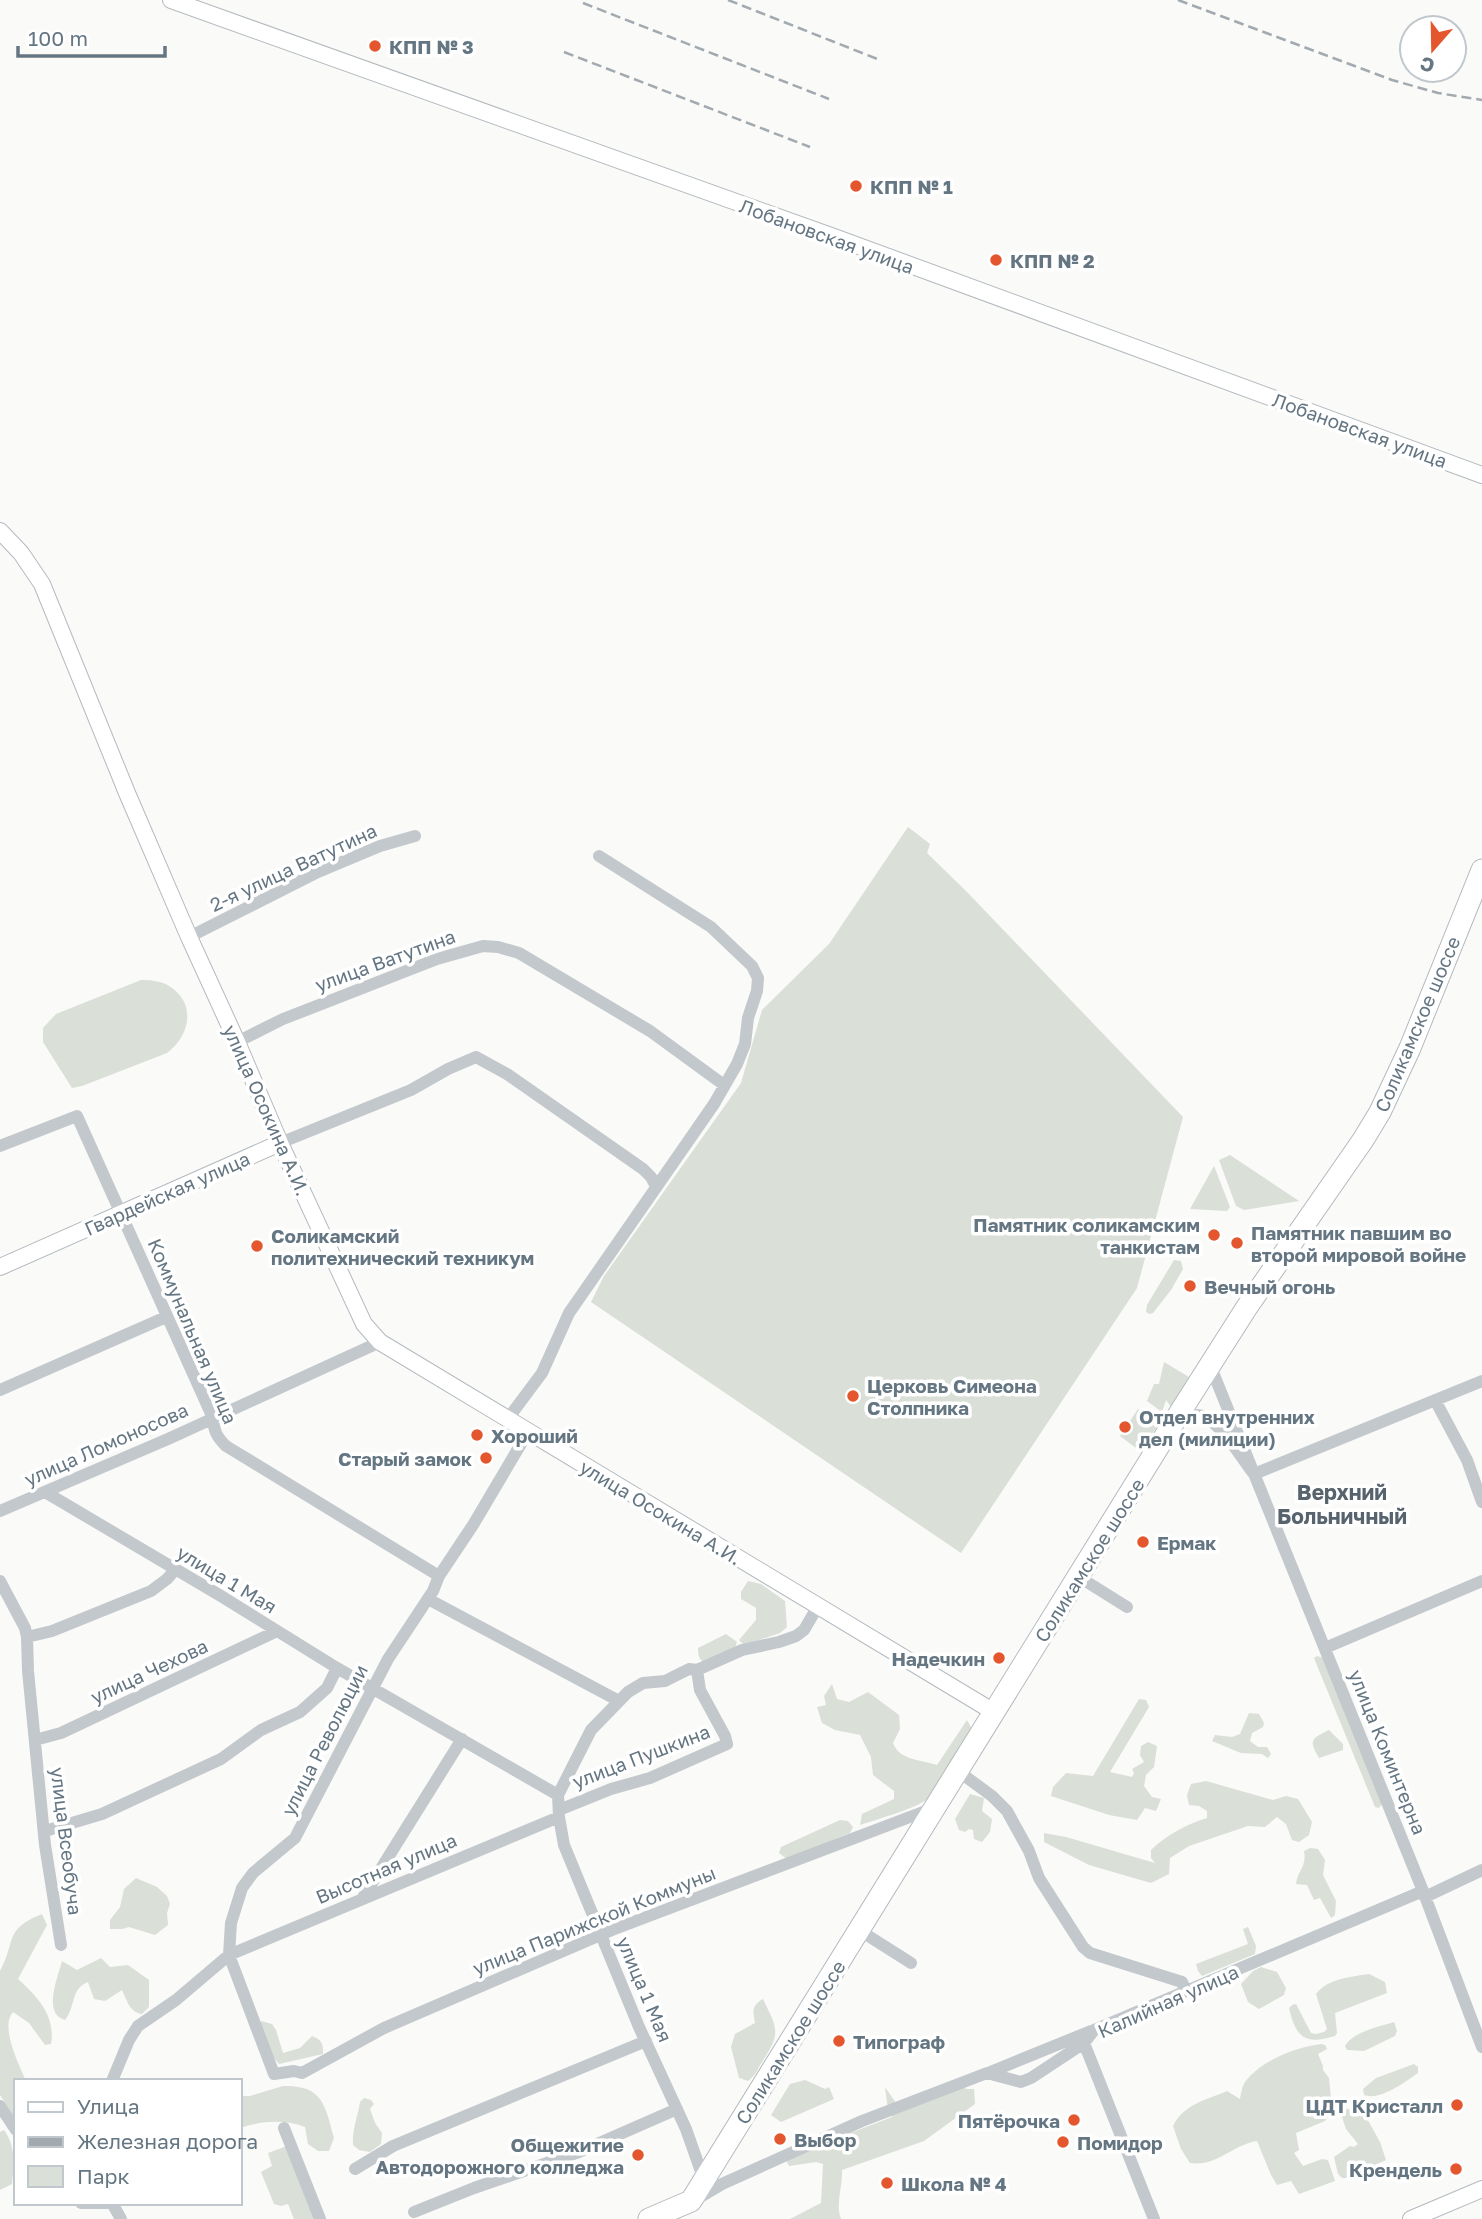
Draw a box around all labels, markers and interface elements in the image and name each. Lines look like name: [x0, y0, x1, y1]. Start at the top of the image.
scale bar: [18, 14, 164, 58]
north arrow: [1398, 14, 1468, 84]
text: 100 m: [28, 25, 88, 51]
place label: КПП № 3: [389, 35, 474, 58]
marker: КПП № 3: [367, 38, 383, 54]
text: С: [1417, 52, 1437, 79]
place label: КПП № 1: [870, 175, 953, 198]
marker: КПП № 1: [848, 178, 864, 194]
street label: Лобановская улица: [737, 194, 917, 278]
place label: КПП № 2: [1010, 249, 1095, 272]
marker: КПП № 2: [988, 252, 1004, 268]
street label: Лобановская улица: [1270, 388, 1450, 472]
street label: 2-я улица Ватутина: [206, 818, 380, 916]
street label: улица Ватутина: [312, 924, 458, 996]
street label: Соликамское шоссе: [1370, 933, 1464, 1115]
street label: улица Осокина А.И.: [219, 1021, 315, 1199]
street label: Гвардейская улица: [81, 1146, 253, 1240]
place label: Памятник соликамским танкистам: [973, 1213, 1200, 1258]
place label: Памятник павшим во второй мировой войне: [1251, 1221, 1466, 1266]
place label: Соликамский политехнический техникум: [271, 1224, 534, 1269]
marker: Памятник соликамским танкистам: [1206, 1227, 1222, 1243]
street label: Коммунальная улица: [143, 1235, 243, 1427]
marker: Памятник павшим во второй мировой войне: [1229, 1235, 1245, 1251]
marker: Соликамский политехнический техникум: [249, 1238, 265, 1254]
place label: Вечный огонь: [1204, 1275, 1336, 1298]
marker: Вечный огонь: [1182, 1278, 1198, 1294]
place label: Церковь Симеона Столпника: [867, 1374, 1037, 1419]
marker: Церковь Симеона Столпника: [845, 1388, 861, 1404]
street label: улица Ломоносова: [21, 1398, 191, 1490]
place label: Отдел внутренних дел (милиции): [1139, 1405, 1315, 1450]
marker: Отдел внутренних дел (милиции): [1117, 1419, 1133, 1435]
place label: Хороший: [491, 1424, 578, 1447]
marker: Хороший: [469, 1427, 485, 1443]
place label: Старый замок: [338, 1447, 472, 1470]
marker: Старый замок: [478, 1450, 494, 1466]
street label: улица Осокина А.И.: [576, 1455, 746, 1569]
street label: Соликамское шоссе: [1029, 1474, 1149, 1646]
district label: Верхний Больничный: [1277, 1479, 1407, 1529]
place label: Ермак: [1157, 1531, 1216, 1554]
marker: Ермак: [1135, 1534, 1151, 1550]
street label: улица 1 Мая: [173, 1540, 281, 1618]
street label: улица Чехова: [87, 1634, 211, 1708]
place label: Надечкин: [891, 1647, 985, 1670]
marker: Надечкин: [991, 1650, 1007, 1666]
street label: улица Революции: [276, 1661, 372, 1819]
street label: улица Коминтерна: [1344, 1666, 1432, 1838]
street label: улица Пушкина: [569, 1719, 713, 1793]
street label: улица Всеобуча: [47, 1766, 87, 1916]
street label: Высотная улица: [312, 1828, 460, 1908]
street label: улица Парижской Коммуны: [469, 1861, 719, 1979]
street label: улица 1 Мая: [612, 1933, 678, 2045]
street label: Соликамское шоссе: [730, 1956, 850, 2128]
street label: Калийная улица: [1094, 1960, 1242, 2042]
place label: Типограф: [853, 2030, 945, 2053]
marker: Типограф: [831, 2033, 847, 2049]
legend: [14, 2079, 242, 2205]
text: Улица: [77, 2093, 140, 2119]
place label: ЦДТ Кристалл: [1305, 2094, 1443, 2117]
marker: ЦДТ Кристалл: [1449, 2097, 1465, 2113]
place label: Пятёрочка: [958, 2109, 1060, 2132]
marker: Пятёрочка: [1066, 2112, 1082, 2128]
text: Железная дорога: [77, 2128, 258, 2154]
place label: Выбор: [794, 2128, 857, 2151]
marker: Выбор: [772, 2131, 788, 2147]
place label: Помидор: [1077, 2131, 1163, 2154]
place label: Общежитие Автодорожного колледжа: [375, 2133, 624, 2178]
marker: Помидор: [1055, 2134, 1071, 2150]
marker: Общежитие Автодорожного колледжа: [630, 2147, 646, 2163]
place label: Крендель: [1349, 2158, 1443, 2181]
marker: Крендель: [1448, 2161, 1464, 2177]
text: Парк: [77, 2163, 130, 2189]
place label: Школа № 4: [901, 2172, 1007, 2195]
marker: Школа № 4: [879, 2175, 895, 2191]

